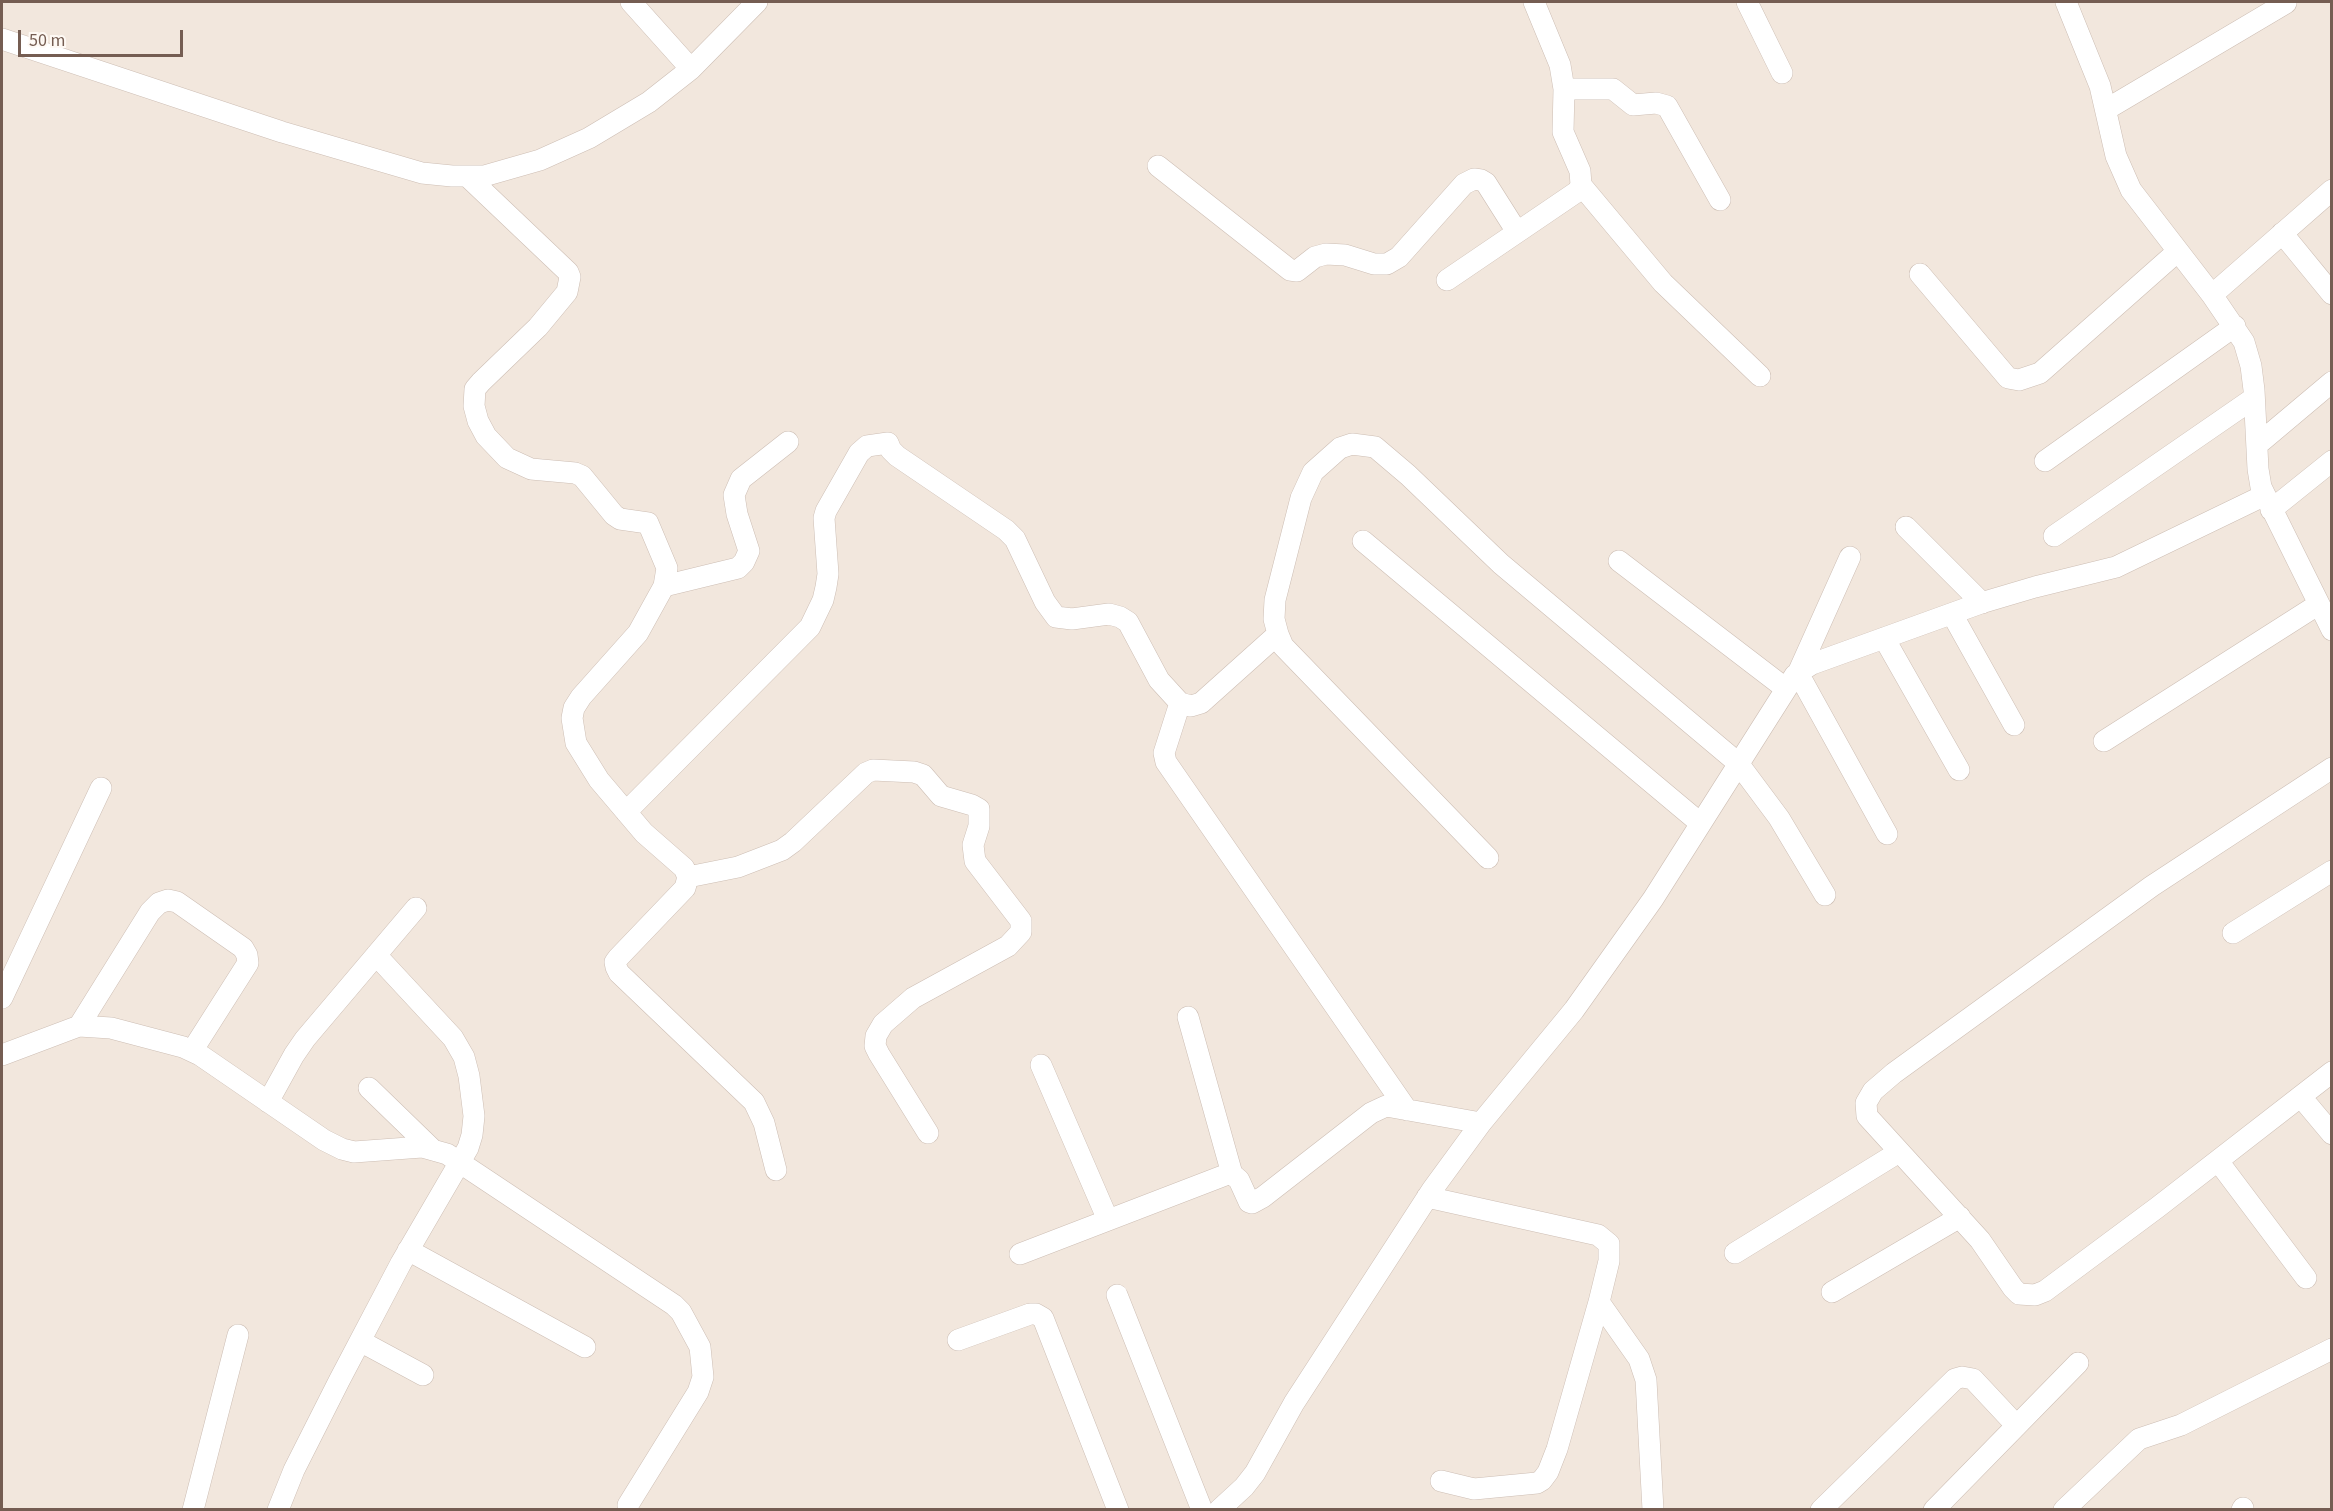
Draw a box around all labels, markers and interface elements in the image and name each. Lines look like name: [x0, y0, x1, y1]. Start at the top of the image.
scale bar: [21, 18, 186, 56]
text: 50 m: [29, 28, 65, 53]

